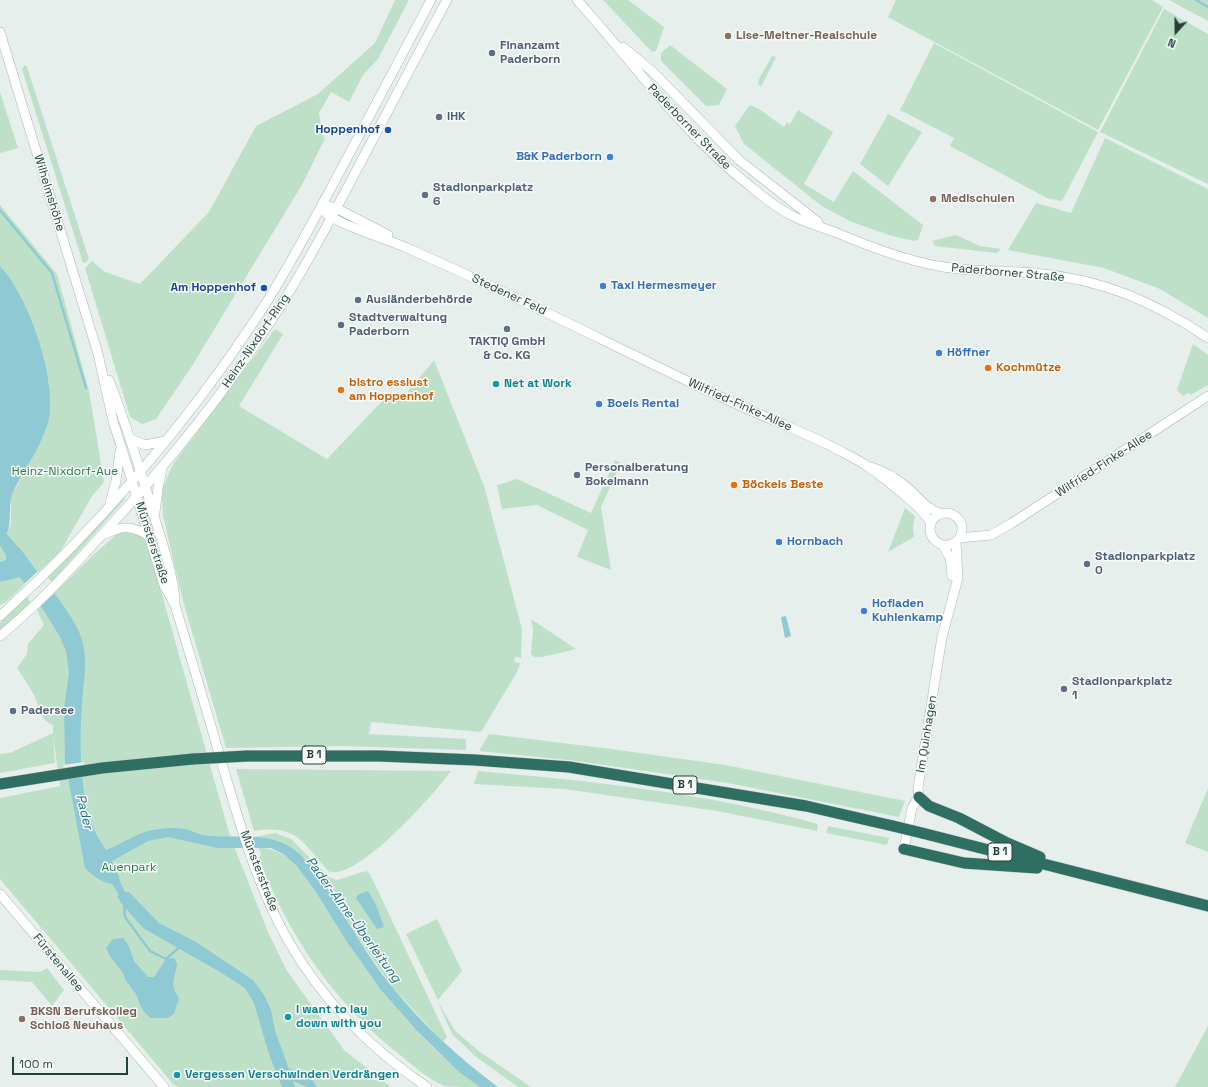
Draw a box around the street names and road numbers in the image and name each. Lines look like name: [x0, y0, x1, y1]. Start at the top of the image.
street label: Paderborner Straße: [644, 81, 734, 173]
street label: Wilhelmshöhe: [30, 153, 68, 233]
street label: Paderborner Straße: [951, 261, 1065, 285]
street label: Stedener Feld: [469, 271, 549, 319]
street label: Heinz-Nixdorf-Ring: [219, 291, 293, 391]
street label: Wilfried-Finke-Allee: [686, 376, 794, 434]
street label: Wilfried-Finke-Allee: [1053, 427, 1155, 501]
street label: Münsterstraße: [132, 500, 172, 586]
street label: Im Quinhagen: [914, 694, 940, 774]
road number: B 1: [302, 746, 326, 764]
road number: B 1: [673, 776, 697, 794]
street label: Münsterstraße: [237, 828, 281, 914]
road number: B 1: [988, 843, 1012, 861]
street label: Fürstenallee: [30, 931, 86, 995]

